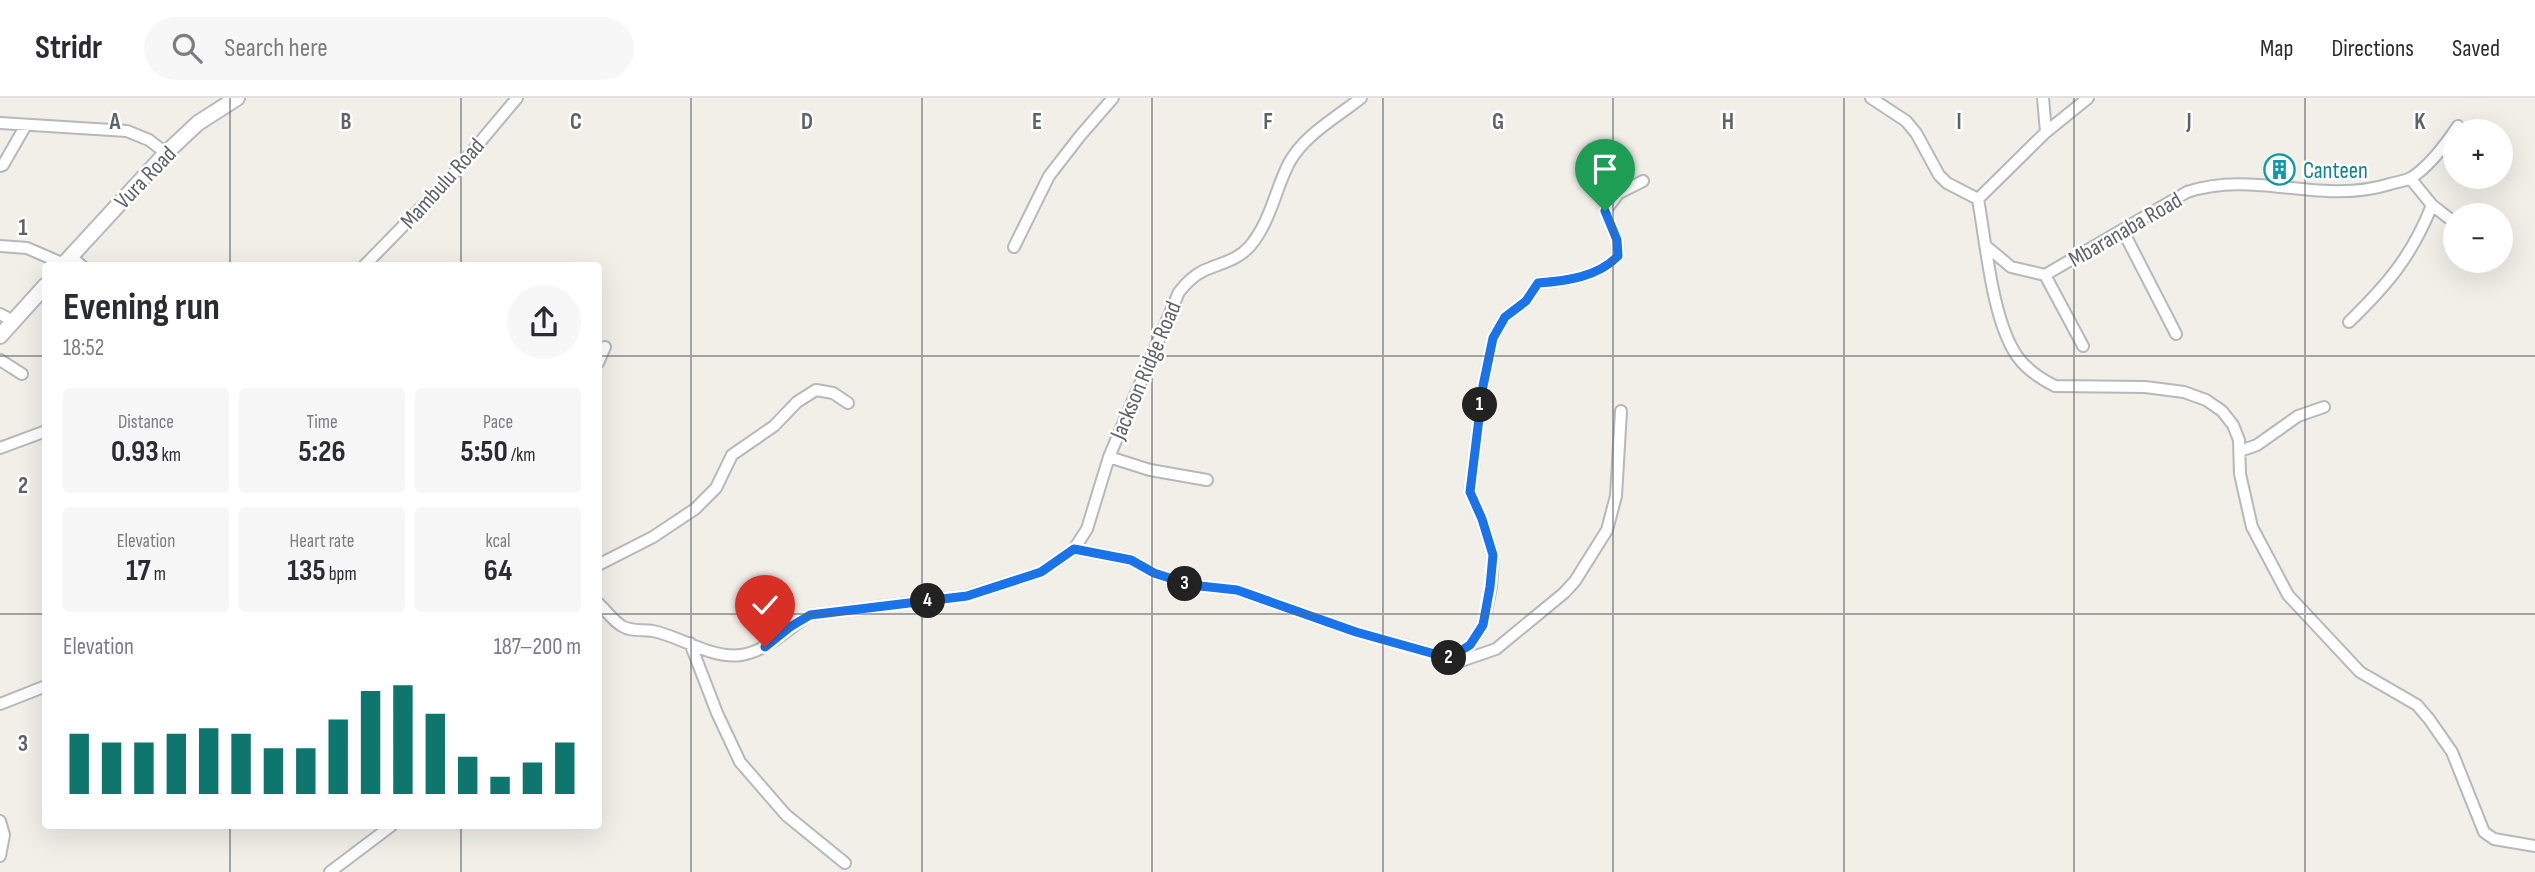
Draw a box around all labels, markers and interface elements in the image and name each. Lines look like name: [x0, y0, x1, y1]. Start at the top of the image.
search box: [144, 17, 634, 80]
text: Stridr: [35, 28, 102, 68]
icon: search: [168, 29, 206, 67]
text: Search here: [224, 33, 328, 64]
text: Map: [2260, 34, 2293, 63]
text: Directions: [2331, 34, 2414, 63]
text: Saved: [2452, 34, 2500, 63]
text: A: [109, 108, 122, 136]
text: B: [341, 108, 352, 136]
text: C: [570, 108, 582, 136]
text: D: [801, 108, 813, 136]
text: E: [1032, 108, 1042, 136]
text: F: [1263, 108, 1273, 136]
text: G: [1492, 108, 1504, 136]
text: H: [1722, 108, 1734, 136]
text: I: [1956, 108, 1962, 136]
text: J: [2185, 108, 2192, 136]
text: K: [2414, 108, 2426, 136]
map controls: [2443, 119, 2513, 273]
button: +: [2443, 119, 2513, 189]
street label: Mambulu Road: [395, 133, 491, 235]
pin: [1575, 139, 1635, 211]
street label: Vura Road: [109, 140, 182, 215]
icon: arrive: [1586, 150, 1624, 188]
building icon: Canteen: [2263, 153, 2297, 187]
place label: Canteen: [2303, 157, 2368, 185]
street label: Mbaranaba Road: [2064, 186, 2187, 274]
button: −: [2443, 203, 2513, 273]
text: 1: [18, 214, 28, 242]
text: Evening run: [63, 285, 220, 330]
button: share: [507, 285, 581, 359]
street label: Jackson Ridge Road: [1104, 297, 1188, 445]
text: 18:52: [63, 334, 104, 362]
pin: 1: [1462, 388, 1498, 422]
text: 1: [1476, 393, 1483, 416]
text: Distance: [118, 411, 174, 434]
text: Time: [306, 411, 338, 434]
text: Pace: [483, 411, 513, 434]
text: 0.93: [111, 434, 159, 470]
text: 5:26: [298, 434, 346, 470]
text: 5:50: [460, 434, 508, 470]
text: km: [159, 444, 181, 467]
text: /km: [508, 444, 536, 467]
text: 2: [18, 472, 28, 500]
text: Elevation: [117, 530, 175, 553]
text: Heart rate: [290, 530, 354, 553]
text: kcal: [485, 530, 511, 553]
text: 17: [126, 553, 151, 589]
text: 135: [287, 553, 326, 589]
text: 64: [484, 553, 512, 589]
text: m: [151, 563, 166, 586]
text: bpm: [326, 563, 357, 586]
pin: 3: [1168, 566, 1202, 602]
text: 3: [1180, 572, 1189, 595]
pin: [735, 575, 795, 647]
pin: 4: [911, 584, 946, 618]
icon: check: [746, 586, 784, 624]
text: 4: [923, 589, 932, 612]
text: Elevation: [63, 633, 134, 661]
text: 187–200 m: [494, 633, 581, 661]
pin: 2: [1432, 640, 1466, 676]
text: 2: [1444, 646, 1453, 669]
text: 3: [18, 730, 28, 758]

